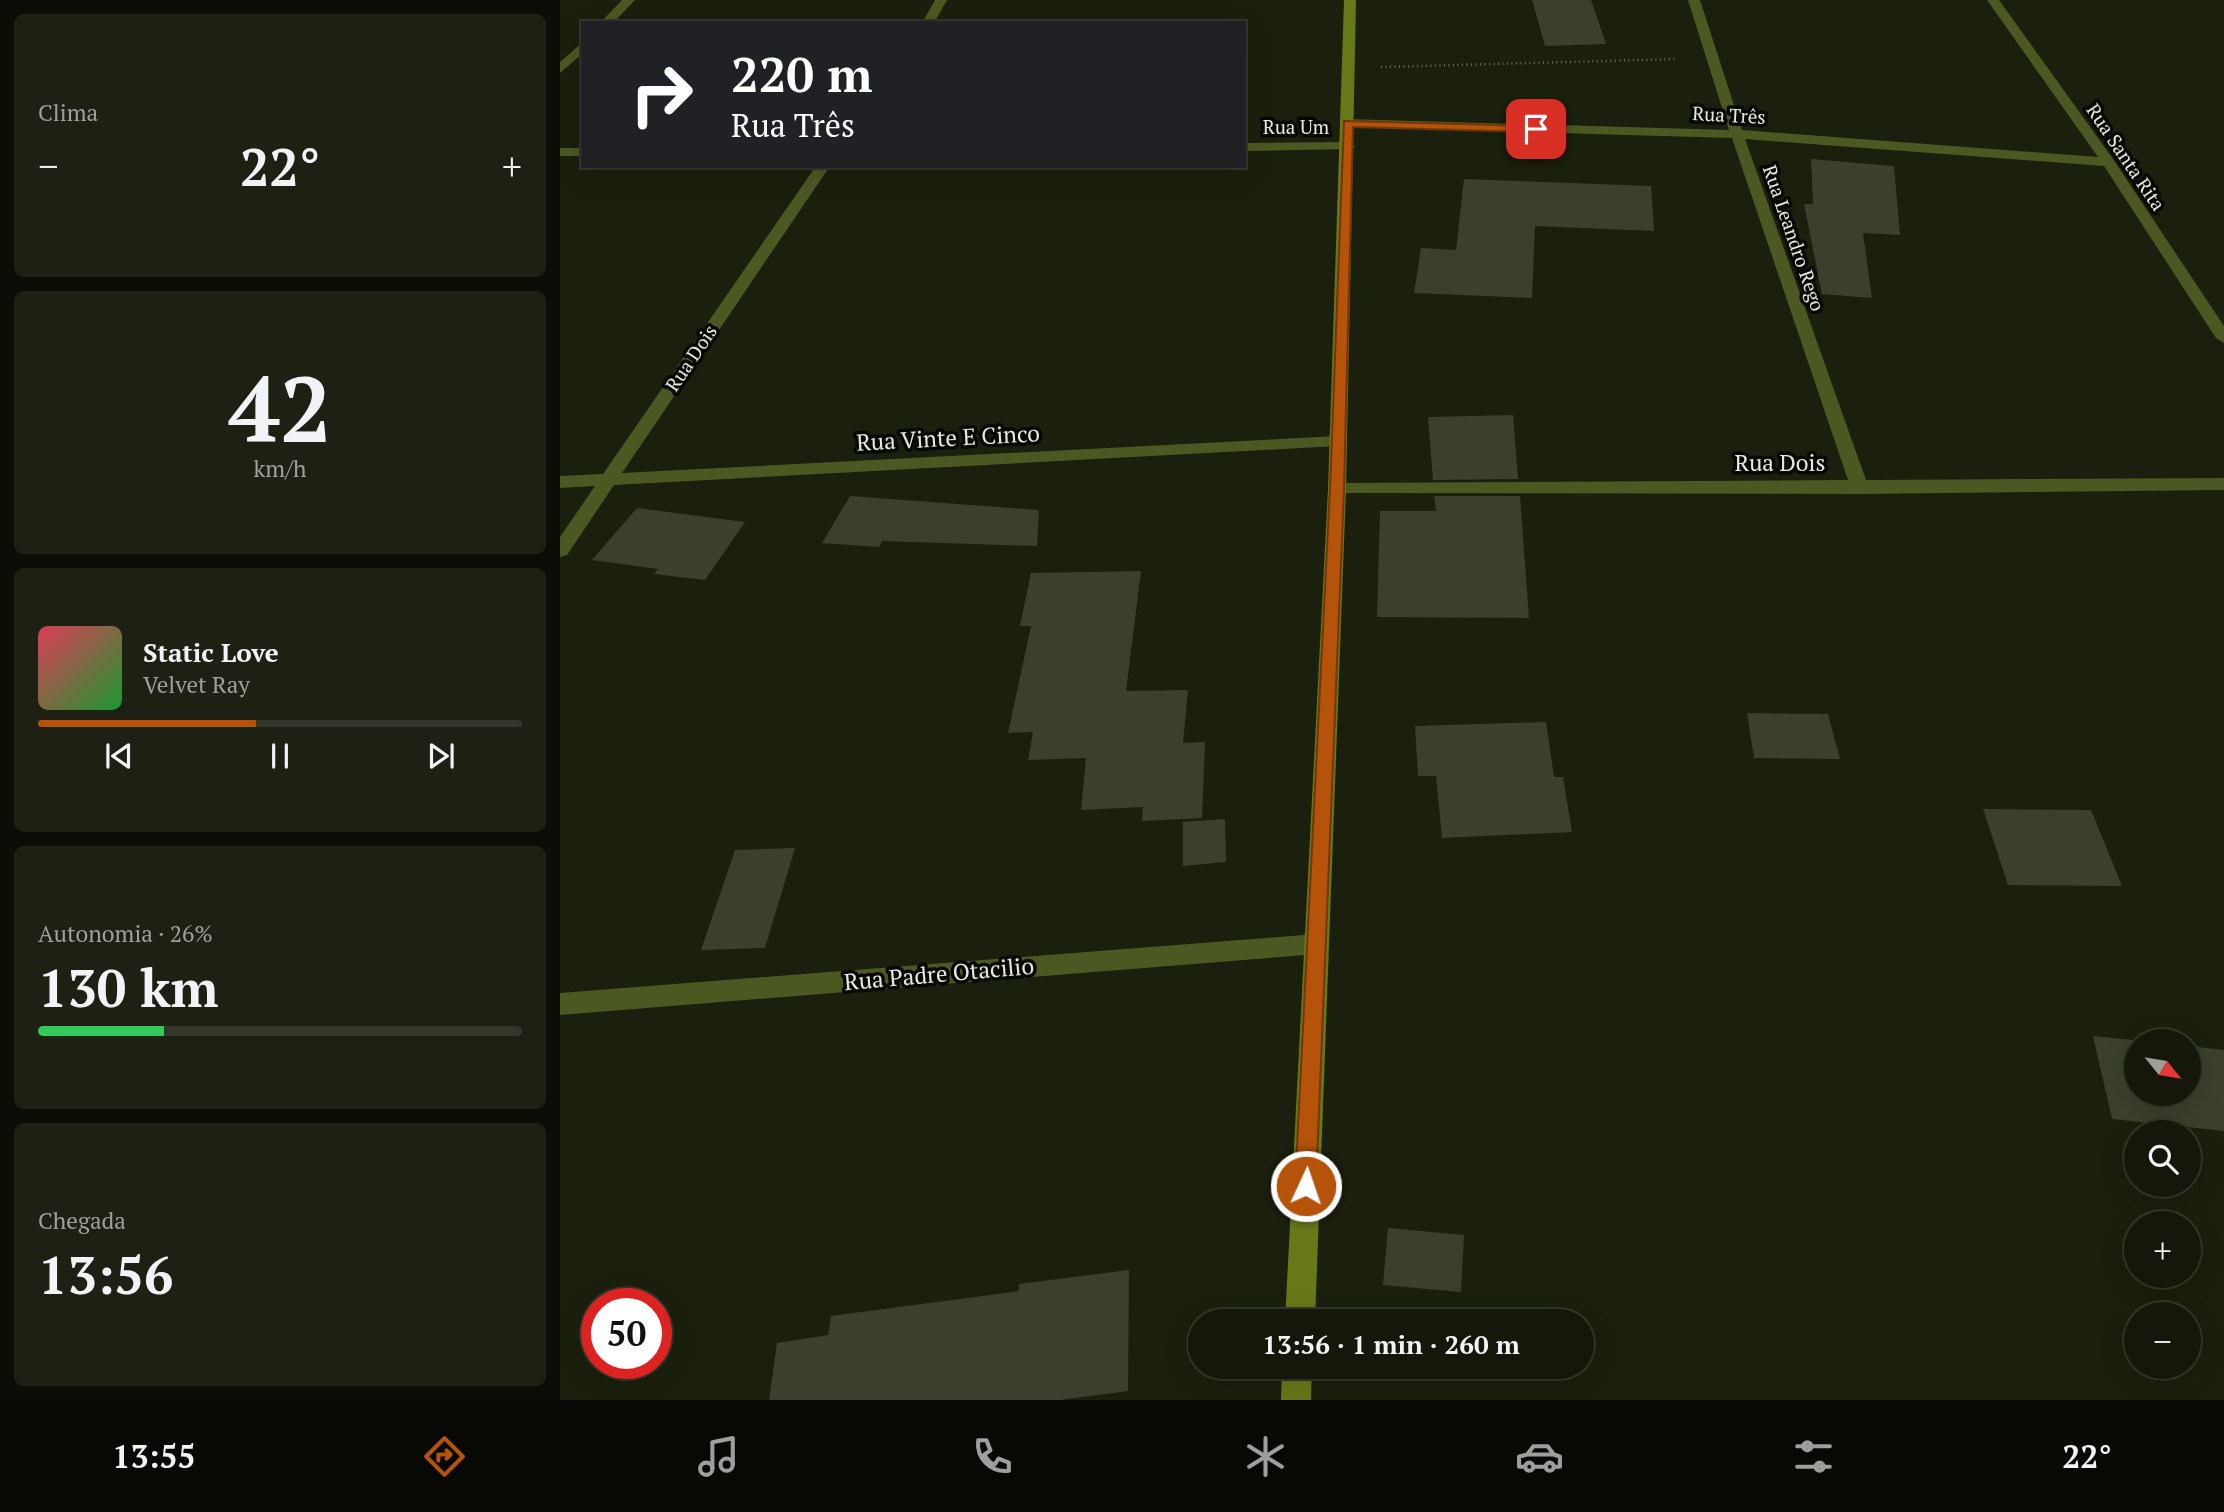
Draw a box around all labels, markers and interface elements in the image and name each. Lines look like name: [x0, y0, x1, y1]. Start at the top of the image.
text: 220 m: [731, 41, 873, 106]
icon: right: [616, 49, 707, 140]
text: Clima: [38, 97, 98, 128]
street label: Rua Santa Rita: [2081, 98, 2172, 215]
pin: [1506, 99, 1566, 159]
street label: Rua Três: [1692, 100, 1766, 129]
text: Rua Três: [731, 104, 855, 146]
icon: arrive: [1517, 110, 1555, 148]
street label: Rua Um: [1263, 114, 1330, 139]
text: 22°: [240, 132, 320, 201]
text: −: [38, 141, 58, 191]
text: +: [502, 141, 522, 191]
street label: Rua Leandro Rego: [1758, 162, 1831, 314]
street label: Rua Dois: [659, 320, 722, 396]
text: 42: [229, 347, 331, 468]
street label: Rua Vinte E Cinco: [855, 417, 1041, 458]
street label: Rua Dois: [1735, 447, 1825, 478]
text: km/h: [253, 453, 307, 484]
text: Static Love: [143, 635, 279, 669]
text: Velvet Ray: [143, 669, 250, 700]
icon: previous: [100, 737, 138, 775]
icon: pause: [261, 737, 299, 775]
icon: next: [422, 737, 460, 775]
text: Autonomia · 26%: [38, 918, 213, 949]
street label: Rua Padre Otacilio: [843, 950, 1035, 997]
text: 130 km: [38, 953, 219, 1022]
north arrow: [2124, 1029, 2202, 1106]
map controls: [2124, 1029, 2201, 1379]
button: search: [2124, 1120, 2201, 1197]
position arrow: [1269, 1149, 1343, 1223]
text: Chegada: [38, 1205, 126, 1236]
button: +: [2124, 1211, 2201, 1288]
text: 13:56: [38, 1240, 173, 1309]
speed limit sign: 50: [581, 1288, 672, 1379]
button: −: [2124, 1302, 2201, 1379]
text: 13:56 · 1 min · 260 m: [1262, 1327, 1520, 1361]
icon: directions: [420, 1432, 469, 1481]
icon: music: [694, 1432, 743, 1481]
icon: phone: [968, 1432, 1017, 1481]
icon: climate: [1241, 1432, 1290, 1481]
icon: car: [1515, 1432, 1564, 1481]
icon: filters: [1789, 1432, 1838, 1481]
text: 13:55: [112, 1435, 196, 1477]
text: 22°: [2062, 1435, 2112, 1477]

